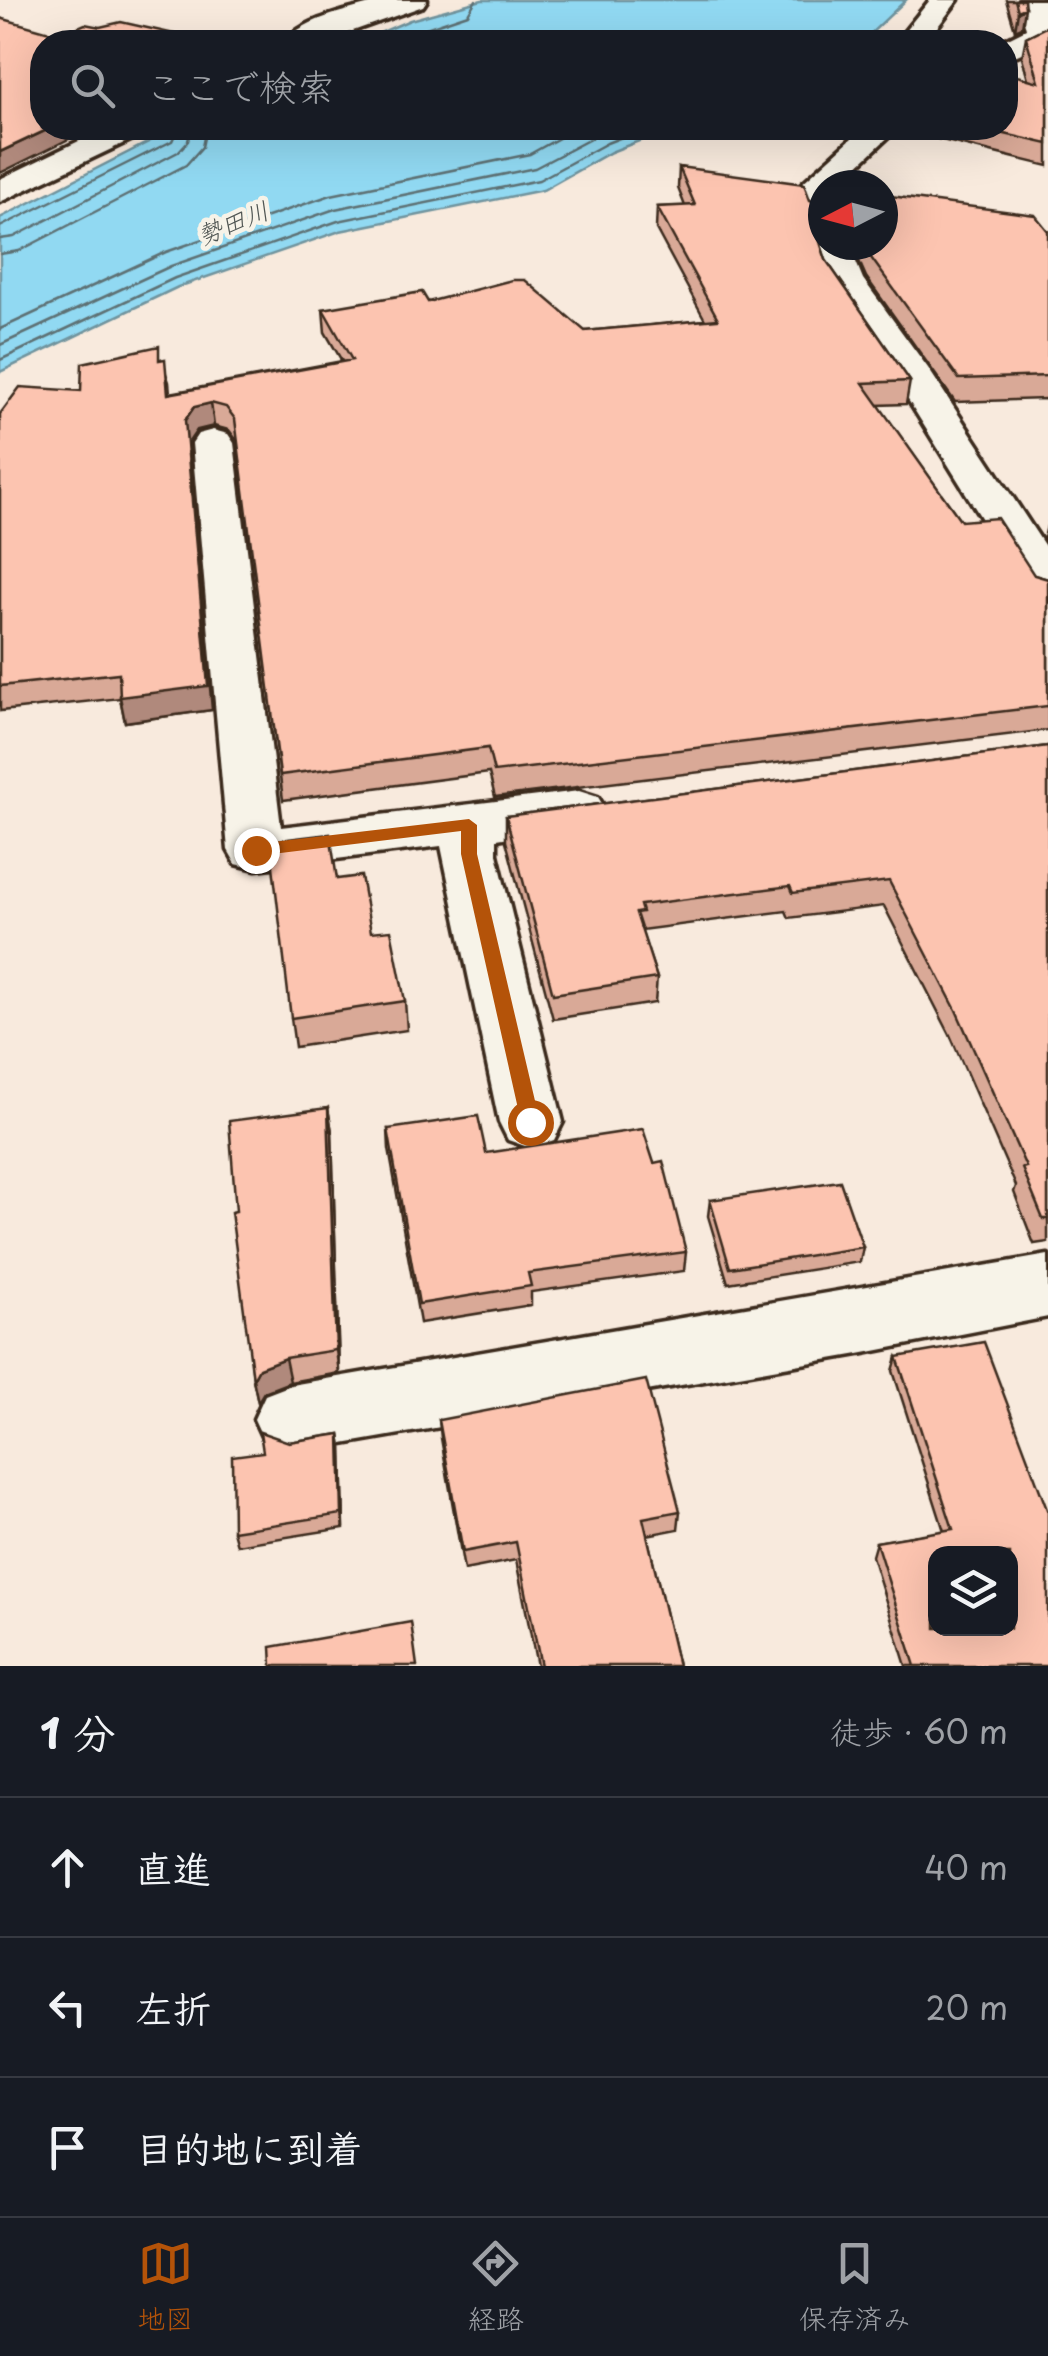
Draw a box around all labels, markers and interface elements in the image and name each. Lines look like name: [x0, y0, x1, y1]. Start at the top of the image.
search box: [30, 30, 1018, 140]
text: ここで検索: [145, 57, 335, 114]
icon: search: [65, 58, 120, 113]
north arrow: [808, 170, 898, 260]
water label: 勢田川: [191, 190, 275, 254]
route end: [234, 828, 280, 874]
route start: [508, 1100, 554, 1146]
map controls: [928, 1546, 1018, 1636]
button: layers: [928, 1546, 1018, 1636]
text: 1 分: [40, 1700, 116, 1763]
text: 徒歩 · 60 m: [830, 1707, 1008, 1755]
text: 直進: [135, 1839, 211, 1896]
icon: ahead: [40, 1840, 95, 1895]
text: 40 m: [924, 1843, 1008, 1891]
text: 左折: [135, 1979, 211, 2036]
icon: left: [40, 1980, 95, 2035]
text: 20 m: [926, 1983, 1008, 2031]
text: 目的地に到着: [135, 2119, 363, 2176]
icon: arrive: [40, 2120, 95, 2175]
tab: 地図: [137, 2236, 193, 2339]
tab: 経路: [468, 2236, 524, 2339]
tab: 保存済み: [799, 2236, 911, 2339]

